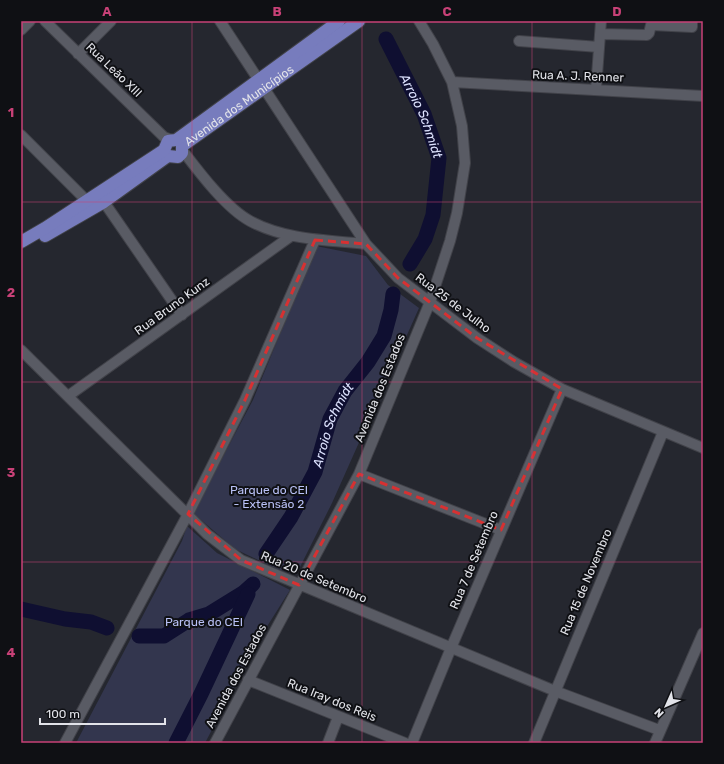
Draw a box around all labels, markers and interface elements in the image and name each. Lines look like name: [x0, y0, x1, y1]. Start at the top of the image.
text: A: [102, 4, 112, 19]
text: B: [272, 4, 282, 19]
text: C: [442, 4, 452, 19]
text: D: [612, 4, 622, 19]
street label: Rua Leão XIII: [83, 40, 145, 100]
street label: Avenida dos Municípios: [182, 62, 296, 149]
street label: Rua A. J. Renner: [532, 67, 625, 85]
water label: Arroio Schmidt: [397, 70, 446, 161]
text: 1: [8, 105, 14, 120]
street label: Rua 25 de Julho: [413, 270, 493, 336]
street label: Rua Bruno Kunz: [132, 274, 212, 338]
text: 2: [7, 285, 15, 300]
street label: Avenida dos Estados: [352, 332, 408, 444]
water label: Arroio Schmidt: [309, 379, 357, 470]
text: 3: [7, 465, 16, 480]
park label: Parque do CEI - Extensão 2: [230, 483, 308, 511]
street label: Rua 7 de Setembro: [447, 509, 501, 611]
street label: Rua 15 de Novembro: [557, 527, 615, 637]
street label: Rua 20 de Setembro: [259, 548, 369, 606]
park label: Parque do CEI: [165, 615, 243, 629]
street label: Avenida dos Estados: [203, 622, 269, 730]
text: 4: [7, 645, 16, 660]
street label: Rua Iray dos Reis: [285, 676, 379, 724]
north arrow: [646, 686, 686, 726]
scale bar: [40, 700, 165, 726]
text: N: [652, 705, 667, 720]
text: 100 m: [46, 707, 80, 721]

